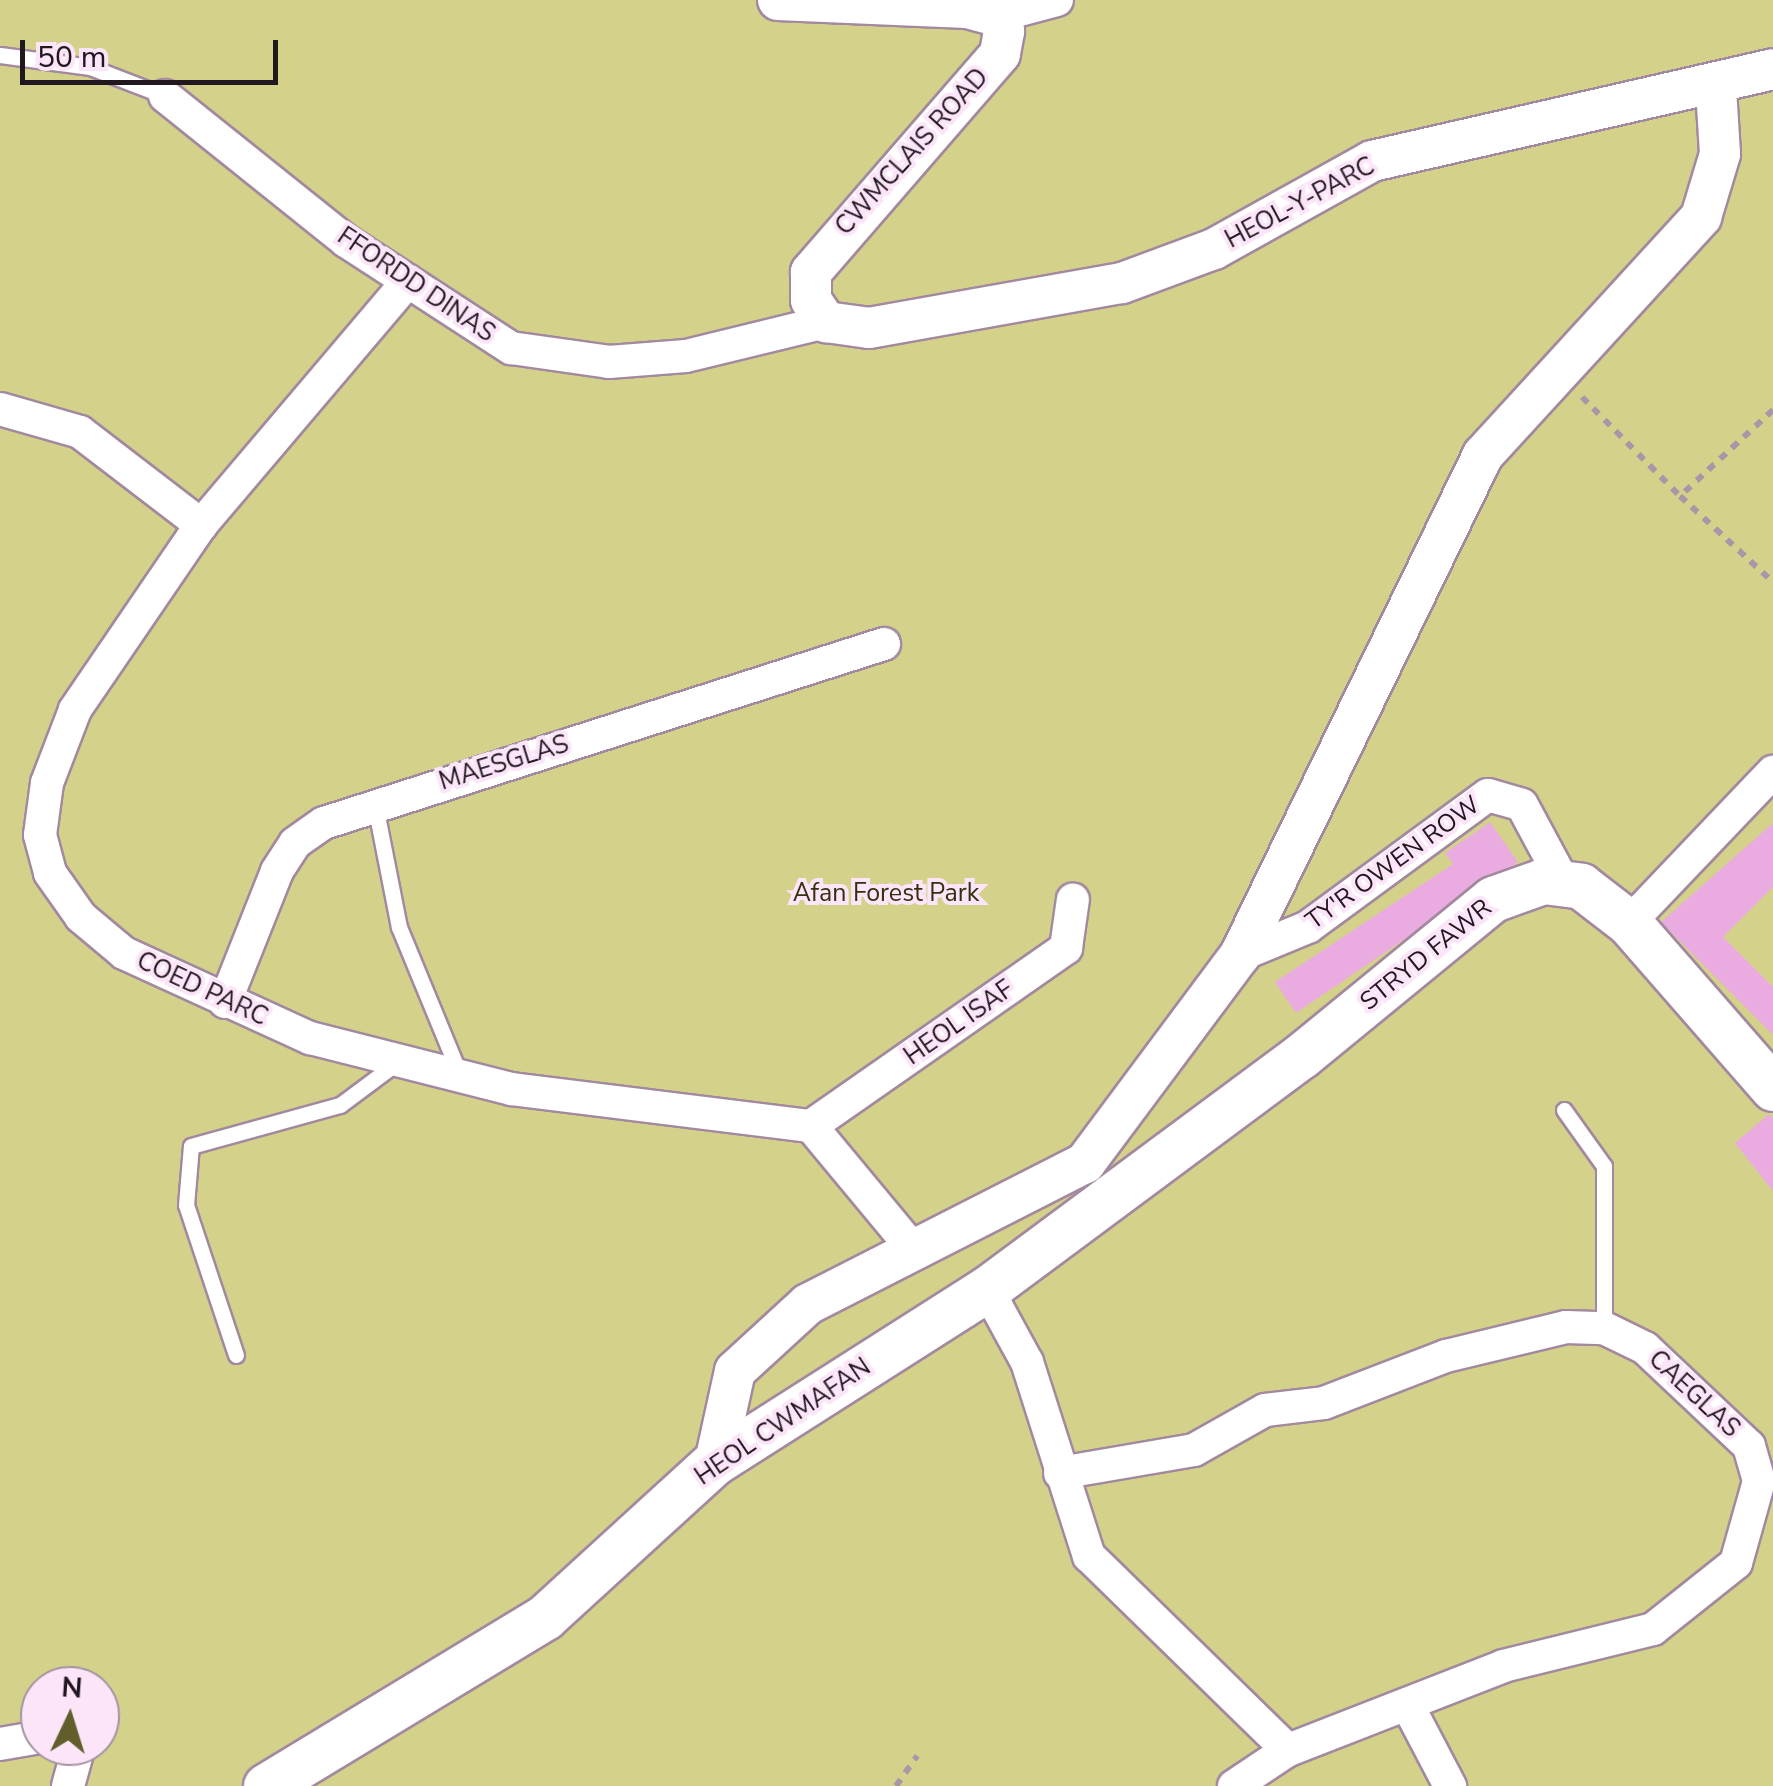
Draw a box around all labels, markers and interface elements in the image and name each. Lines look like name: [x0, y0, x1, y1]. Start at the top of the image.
scale bar: [25, 20, 282, 82]
text: 50 m: [37, 37, 106, 78]
street label: CWMCLAIS ROAD: [829, 62, 995, 242]
street label: HEOL-Y-PARC: [1220, 151, 1380, 255]
street label: FFORDD DINAS: [332, 221, 500, 349]
street label: MAESGLAS: [436, 729, 572, 797]
street label: TY'R OWEN ROW: [1300, 790, 1486, 936]
park label: Afan Forest Park: [793, 878, 979, 908]
street label: STRYD FAWR: [1354, 893, 1498, 1017]
street label: COED PARC: [132, 946, 272, 1032]
street label: HEOL ISAF: [899, 974, 1019, 1072]
street label: CAEGLAS: [1642, 1344, 1746, 1444]
street label: HEOL CWMAFAN: [690, 1352, 876, 1492]
north arrow: [20, 1666, 120, 1766]
text: N: [60, 1668, 84, 1708]

